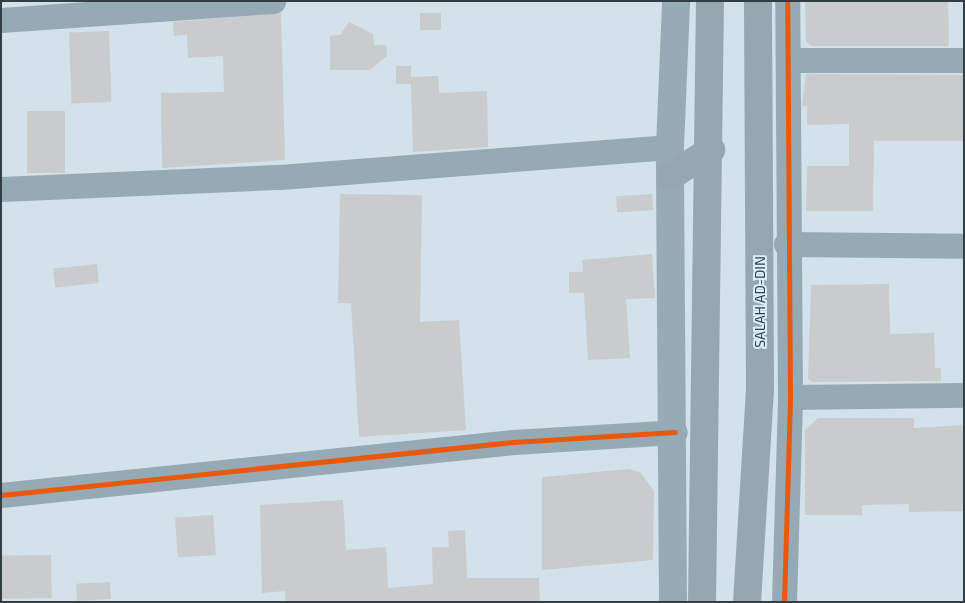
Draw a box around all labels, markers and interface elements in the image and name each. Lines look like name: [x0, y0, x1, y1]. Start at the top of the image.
street label: SALAH AD-DIN: [752, 256, 768, 348]

